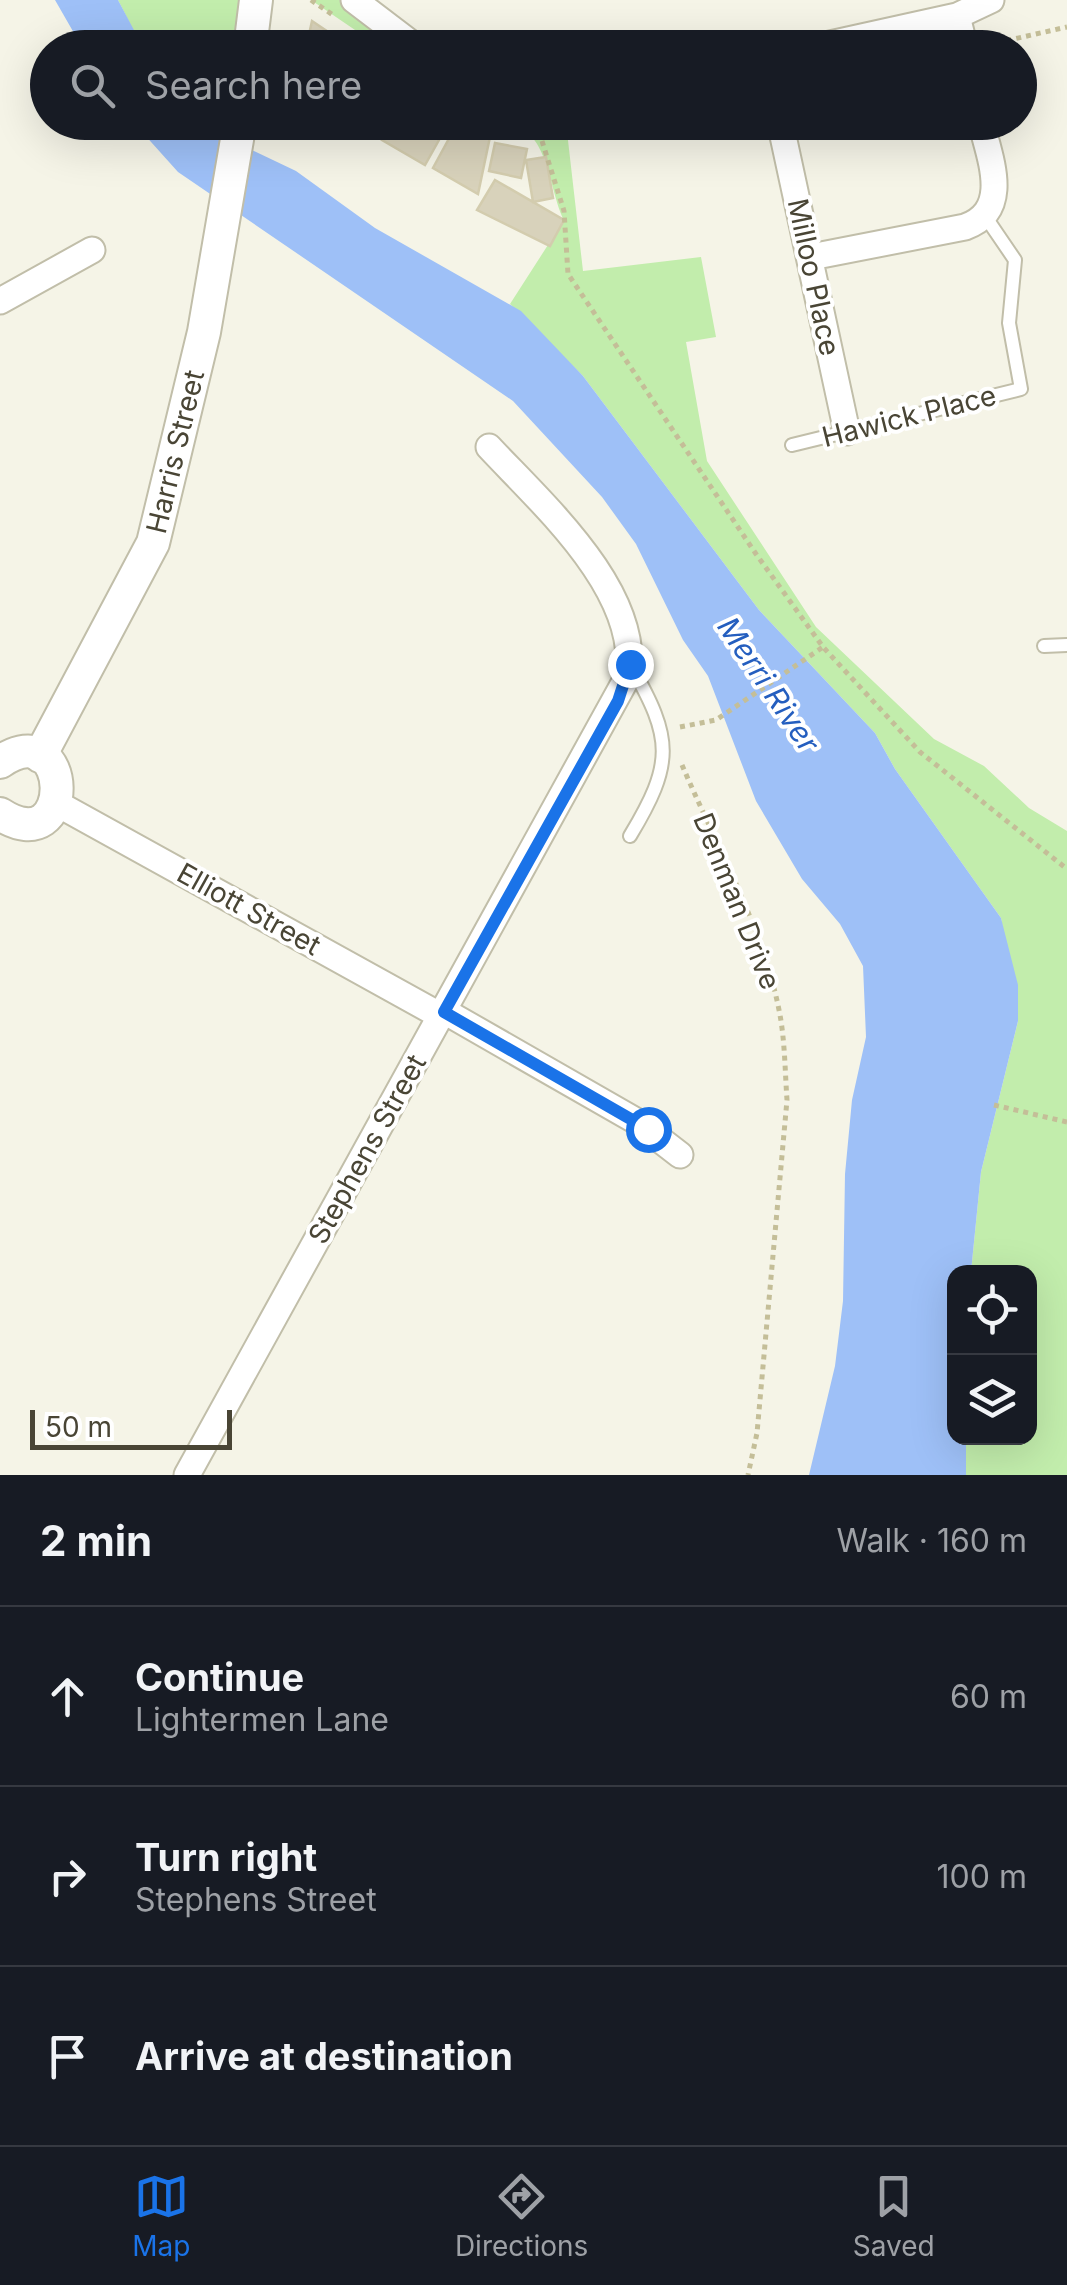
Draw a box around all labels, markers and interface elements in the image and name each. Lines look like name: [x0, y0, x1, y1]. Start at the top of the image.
search box: [30, 30, 1037, 140]
icon: search: [65, 58, 120, 113]
text: Search here: [145, 62, 362, 108]
street label: Milloo Place: [781, 195, 847, 359]
street label: Harris Street: [139, 367, 211, 537]
street label: Hawick Place: [818, 378, 1000, 454]
water label: Merri River: [711, 610, 827, 759]
route end: [608, 642, 654, 688]
street label: Denman Drive: [686, 808, 788, 994]
street label: Elliott Street: [171, 856, 327, 962]
street label: Stephens Street: [301, 1048, 433, 1250]
route start: [626, 1107, 672, 1153]
map controls: [947, 1265, 1037, 1445]
button: locate: [947, 1265, 1037, 1355]
button: layers: [947, 1355, 1037, 1445]
scale bar: [30, 1405, 232, 1450]
text: 50 m: [45, 1410, 112, 1444]
text: 2 min: [40, 1515, 152, 1566]
text: Walk · 160 m: [837, 1521, 1027, 1560]
text: Continue: [135, 1654, 304, 1700]
icon: ahead: [40, 1669, 95, 1724]
text: 60 m: [950, 1677, 1027, 1716]
text: Lightermen Lane: [135, 1700, 389, 1739]
text: Turn right: [135, 1834, 317, 1880]
icon: right: [40, 1849, 95, 1904]
text: 100 m: [937, 1857, 1027, 1896]
text: Stephens Street: [135, 1880, 377, 1919]
icon: arrive: [40, 2029, 95, 2084]
text: Arrive at destination: [135, 2033, 513, 2079]
tab: Map: [132, 2169, 190, 2263]
tab: Directions: [455, 2169, 588, 2263]
tab: Saved: [853, 2169, 935, 2263]

